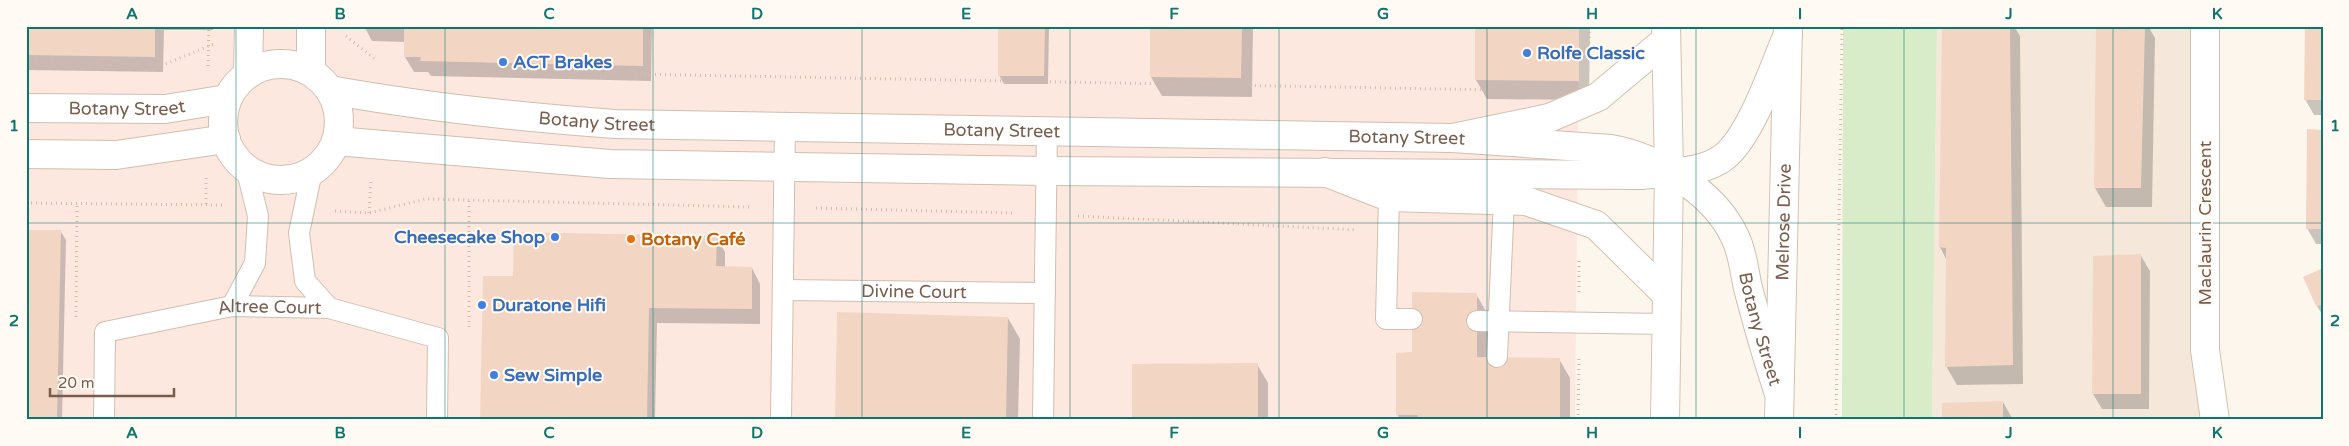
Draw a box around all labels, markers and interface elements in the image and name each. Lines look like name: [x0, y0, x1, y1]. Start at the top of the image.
text: A: [126, 4, 138, 24]
text: B: [334, 4, 346, 24]
text: C: [543, 4, 555, 24]
text: D: [751, 4, 763, 24]
text: E: [961, 4, 971, 24]
text: F: [1169, 4, 1179, 24]
text: G: [1377, 4, 1389, 24]
text: H: [1586, 4, 1598, 24]
text: I: [1798, 4, 1802, 24]
text: J: [2004, 4, 2013, 24]
text: K: [2212, 4, 2223, 24]
place label: Rolfe Classic: [1537, 42, 1645, 64]
marker: Rolfe Classic: [1521, 47, 1533, 59]
place label: ACT Brakes: [513, 51, 613, 73]
marker: ACT Brakes: [497, 56, 509, 68]
street label: Botany Street: [68, 95, 187, 120]
street label: Botany Street: [538, 107, 656, 136]
text: 1: [9, 116, 19, 136]
text: 1: [2330, 116, 2340, 136]
street label: Botany Street: [943, 118, 1061, 142]
street label: Botany Street: [1348, 125, 1466, 150]
street label: Maclaurin Crescent: [2194, 140, 2216, 305]
street label: Melrose Drive: [1771, 163, 1796, 281]
place label: Cheesecake Shop: [394, 226, 545, 248]
place label: Botany Café: [641, 228, 745, 250]
marker: Cheesecake Shop: [549, 231, 561, 243]
marker: Botany Café: [625, 233, 637, 245]
street label: Botany Street: [1734, 270, 1787, 388]
street label: Divine Court: [861, 280, 967, 303]
place label: Duratone Hifi: [492, 294, 606, 316]
street label: Altree Court: [215, 295, 322, 320]
marker: Duratone Hifi: [476, 299, 488, 311]
text: 2: [9, 311, 19, 331]
text: 2: [2330, 311, 2340, 331]
place label: Sew Simple: [504, 364, 602, 386]
scale bar: [50, 366, 174, 398]
marker: Sew Simple: [488, 369, 500, 381]
text: 20 m: [58, 374, 95, 392]
text: A: [126, 423, 138, 443]
text: B: [334, 423, 346, 443]
text: C: [543, 423, 555, 443]
text: D: [751, 423, 763, 443]
text: E: [961, 423, 971, 443]
text: F: [1169, 423, 1179, 443]
text: G: [1377, 423, 1389, 443]
text: H: [1586, 423, 1598, 443]
text: I: [1798, 423, 1802, 443]
text: J: [2004, 423, 2013, 443]
text: K: [2212, 423, 2223, 443]

